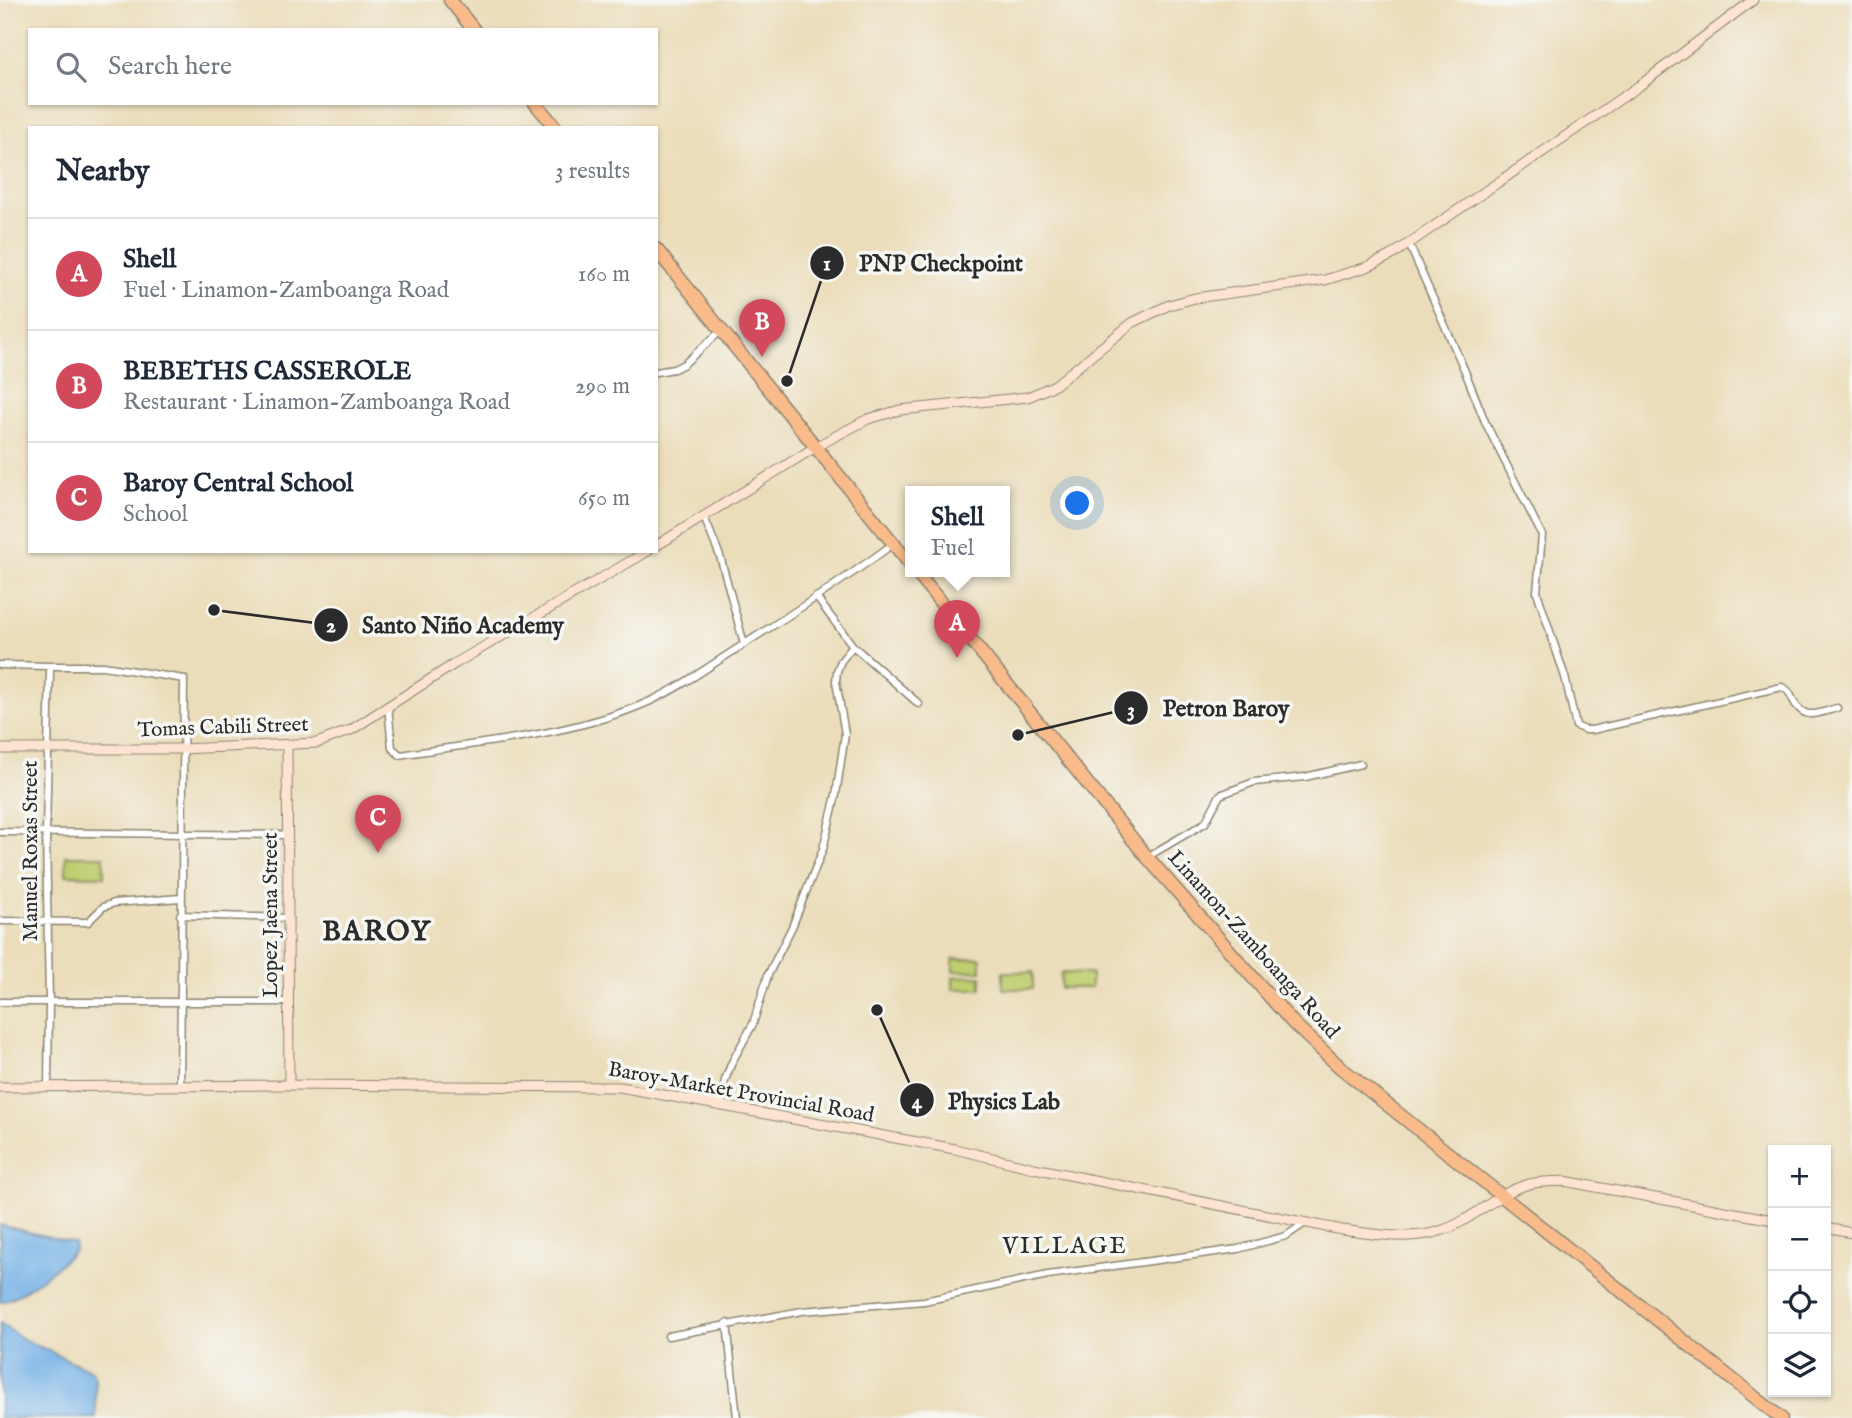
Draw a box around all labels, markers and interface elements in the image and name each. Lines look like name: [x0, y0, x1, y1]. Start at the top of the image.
search box: [28, 28, 658, 105]
icon: search: [52, 48, 90, 86]
text: Search here: [108, 50, 232, 83]
text: Nearby: [56, 153, 149, 191]
text: 3 results: [555, 157, 630, 186]
callout: PNP Checkpoint: [810, 241, 1036, 285]
text: Shell: [123, 243, 176, 276]
text: PNP Checkpoint: [859, 250, 1023, 279]
text: 1: [823, 251, 831, 278]
text: A: [71, 260, 87, 289]
text: 160 m: [578, 260, 630, 289]
text: Fuel · Linamon-Zamboanga Road: [123, 276, 449, 305]
pin: B: [739, 299, 785, 357]
text: BEBETHS CASSEROLE: [123, 355, 411, 388]
text: B: [71, 372, 87, 401]
text: 290 m: [575, 372, 630, 401]
text: Restaurant · Linamon-Zamboanga Road: [123, 388, 510, 417]
text: Baroy Central School: [123, 467, 353, 500]
text: C: [71, 484, 87, 513]
text: 650 m: [578, 484, 630, 513]
popup: [905, 486, 1010, 577]
your location: [1060, 486, 1094, 520]
text: School: [123, 500, 188, 529]
text: Shell: [931, 501, 984, 534]
text: Fuel: [931, 534, 974, 563]
pin: A: [934, 600, 980, 658]
callout: Santo Niño Academy: [313, 603, 578, 647]
text: Santo Niño Academy: [362, 612, 565, 641]
text: 2: [326, 613, 336, 640]
callout: Petron Baroy: [1113, 686, 1303, 730]
text: Petron Baroy: [1163, 695, 1290, 724]
text: 3: [1127, 697, 1135, 724]
street label: Tomas Cabili Street: [137, 712, 309, 744]
street label: Manuel Roxas Street: [18, 760, 45, 942]
pin: C: [355, 795, 401, 853]
street label: Lopez Jaena Street: [258, 832, 285, 998]
street label: Linamon-Zamboanga Road: [1161, 845, 1345, 1045]
district label: BAROY: [322, 915, 432, 950]
street label: Baroy-Market Provincial Road: [606, 1056, 877, 1130]
callout: Physics Lab: [899, 1078, 1075, 1122]
text: Physics Lab: [948, 1088, 1060, 1117]
text: 4: [912, 1089, 923, 1116]
map controls: [1768, 1145, 1831, 1397]
button: +: [1768, 1145, 1831, 1208]
button: −: [1768, 1208, 1831, 1271]
district label: VILLAGE: [1001, 1231, 1128, 1262]
button: locate: [1768, 1271, 1831, 1334]
button: layers: [1768, 1334, 1831, 1397]

